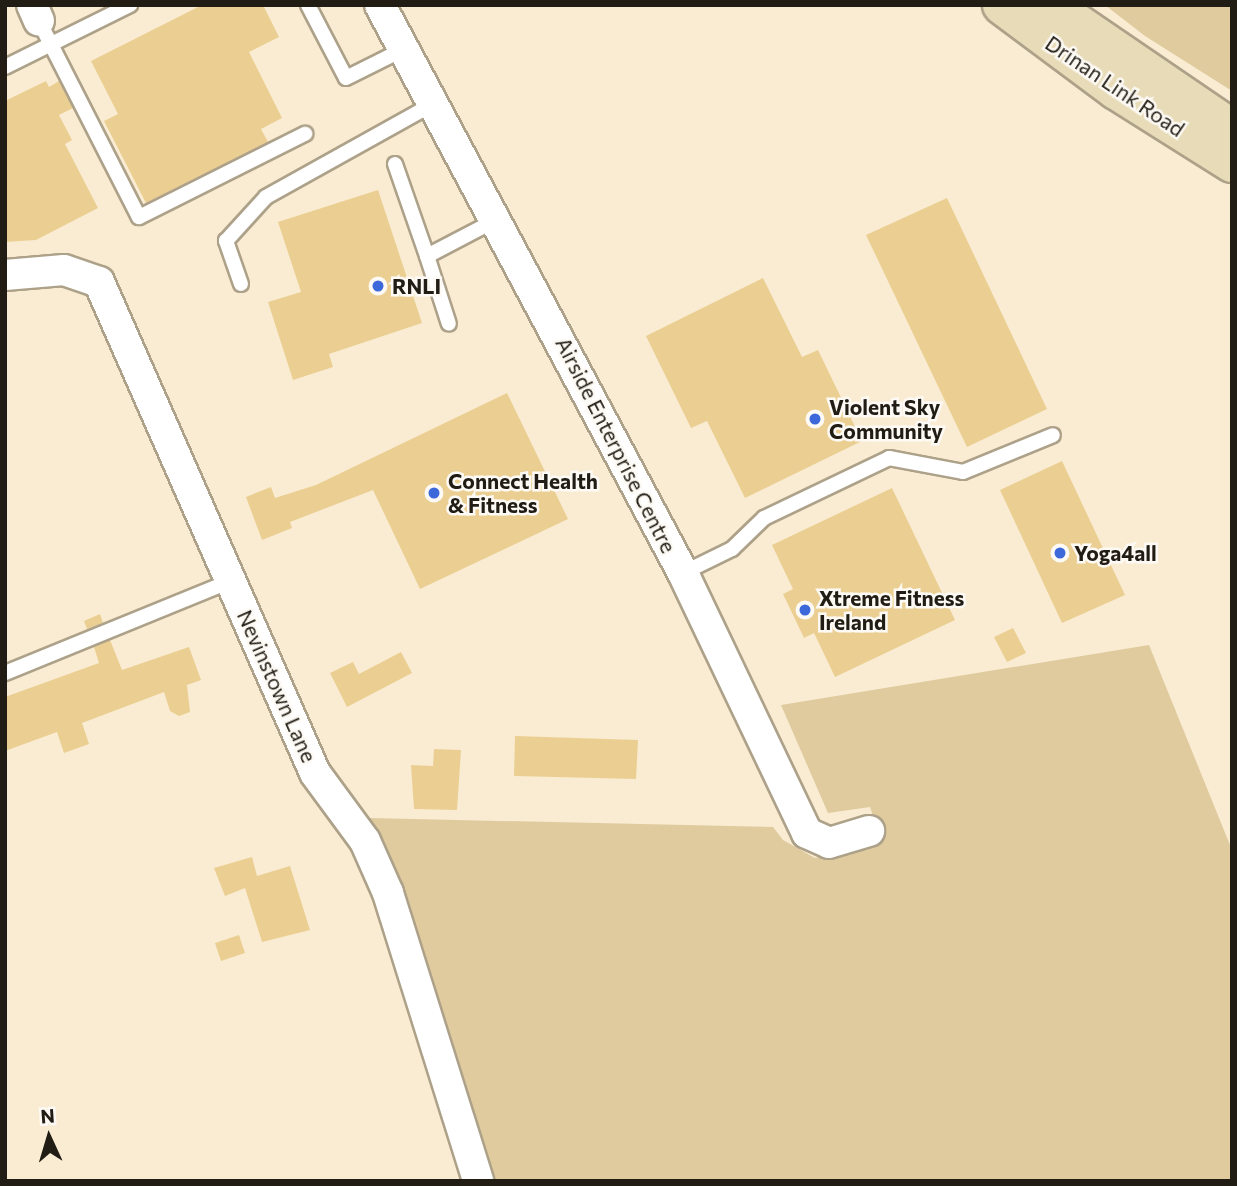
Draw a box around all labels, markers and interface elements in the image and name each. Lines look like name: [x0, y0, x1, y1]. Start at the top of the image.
street label: Drinan Link Road: [1041, 30, 1189, 142]
place label: RNLI: [392, 273, 441, 299]
marker: RNLI: [370, 278, 386, 294]
street label: Airside Enterprise Centre: [551, 333, 681, 557]
place label: Violent Sky Community: [829, 394, 943, 444]
marker: Violent Sky Community: [807, 411, 823, 427]
place label: Connect Health & Fitness: [448, 468, 598, 518]
marker: Connect Health & Fitness: [426, 485, 442, 501]
place label: Yoga4all: [1074, 540, 1157, 566]
marker: Yoga4all: [1052, 545, 1068, 561]
place label: Xtreme Fitness Ireland: [819, 585, 964, 635]
marker: Xtreme Fitness Ireland: [797, 602, 813, 618]
street label: Nevinstown Lane: [232, 606, 322, 766]
north arrow: [14, 1102, 84, 1172]
text: N: [40, 1104, 55, 1128]

